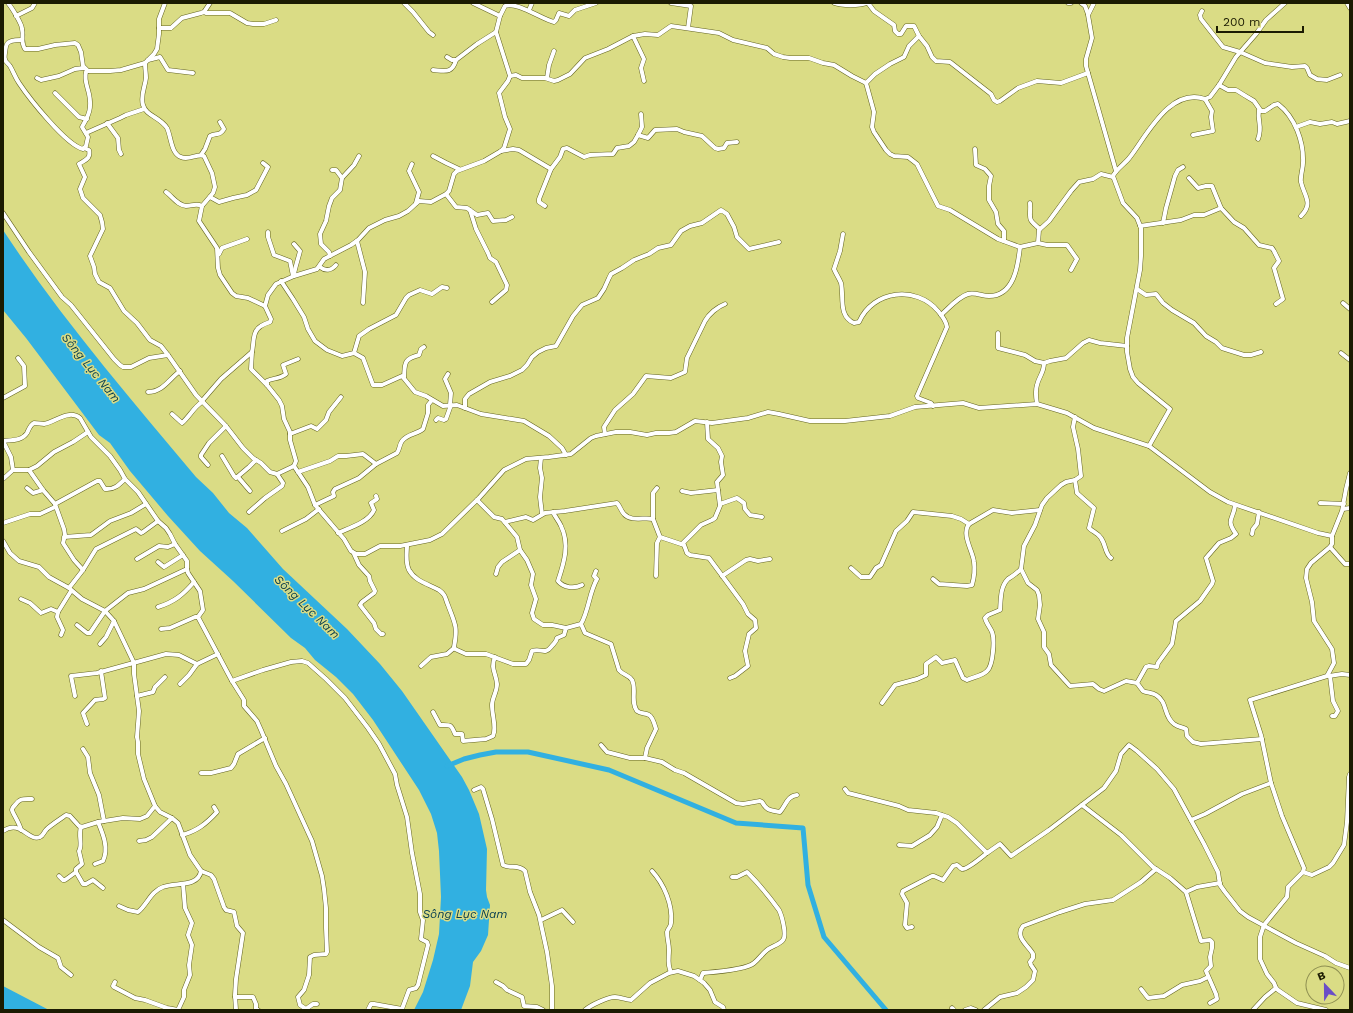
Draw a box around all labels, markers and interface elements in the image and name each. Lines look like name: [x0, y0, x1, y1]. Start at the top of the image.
scale bar: [1217, 8, 1303, 34]
text: 200 m: [1223, 15, 1260, 29]
water label: Sông Lục Nam: [59, 331, 123, 405]
water label: Sông Lục Nam: [272, 572, 342, 642]
water label: Sông Lục Nam: [422, 907, 508, 921]
north arrow: [1305, 965, 1345, 1005]
text: B: [1316, 969, 1328, 984]

